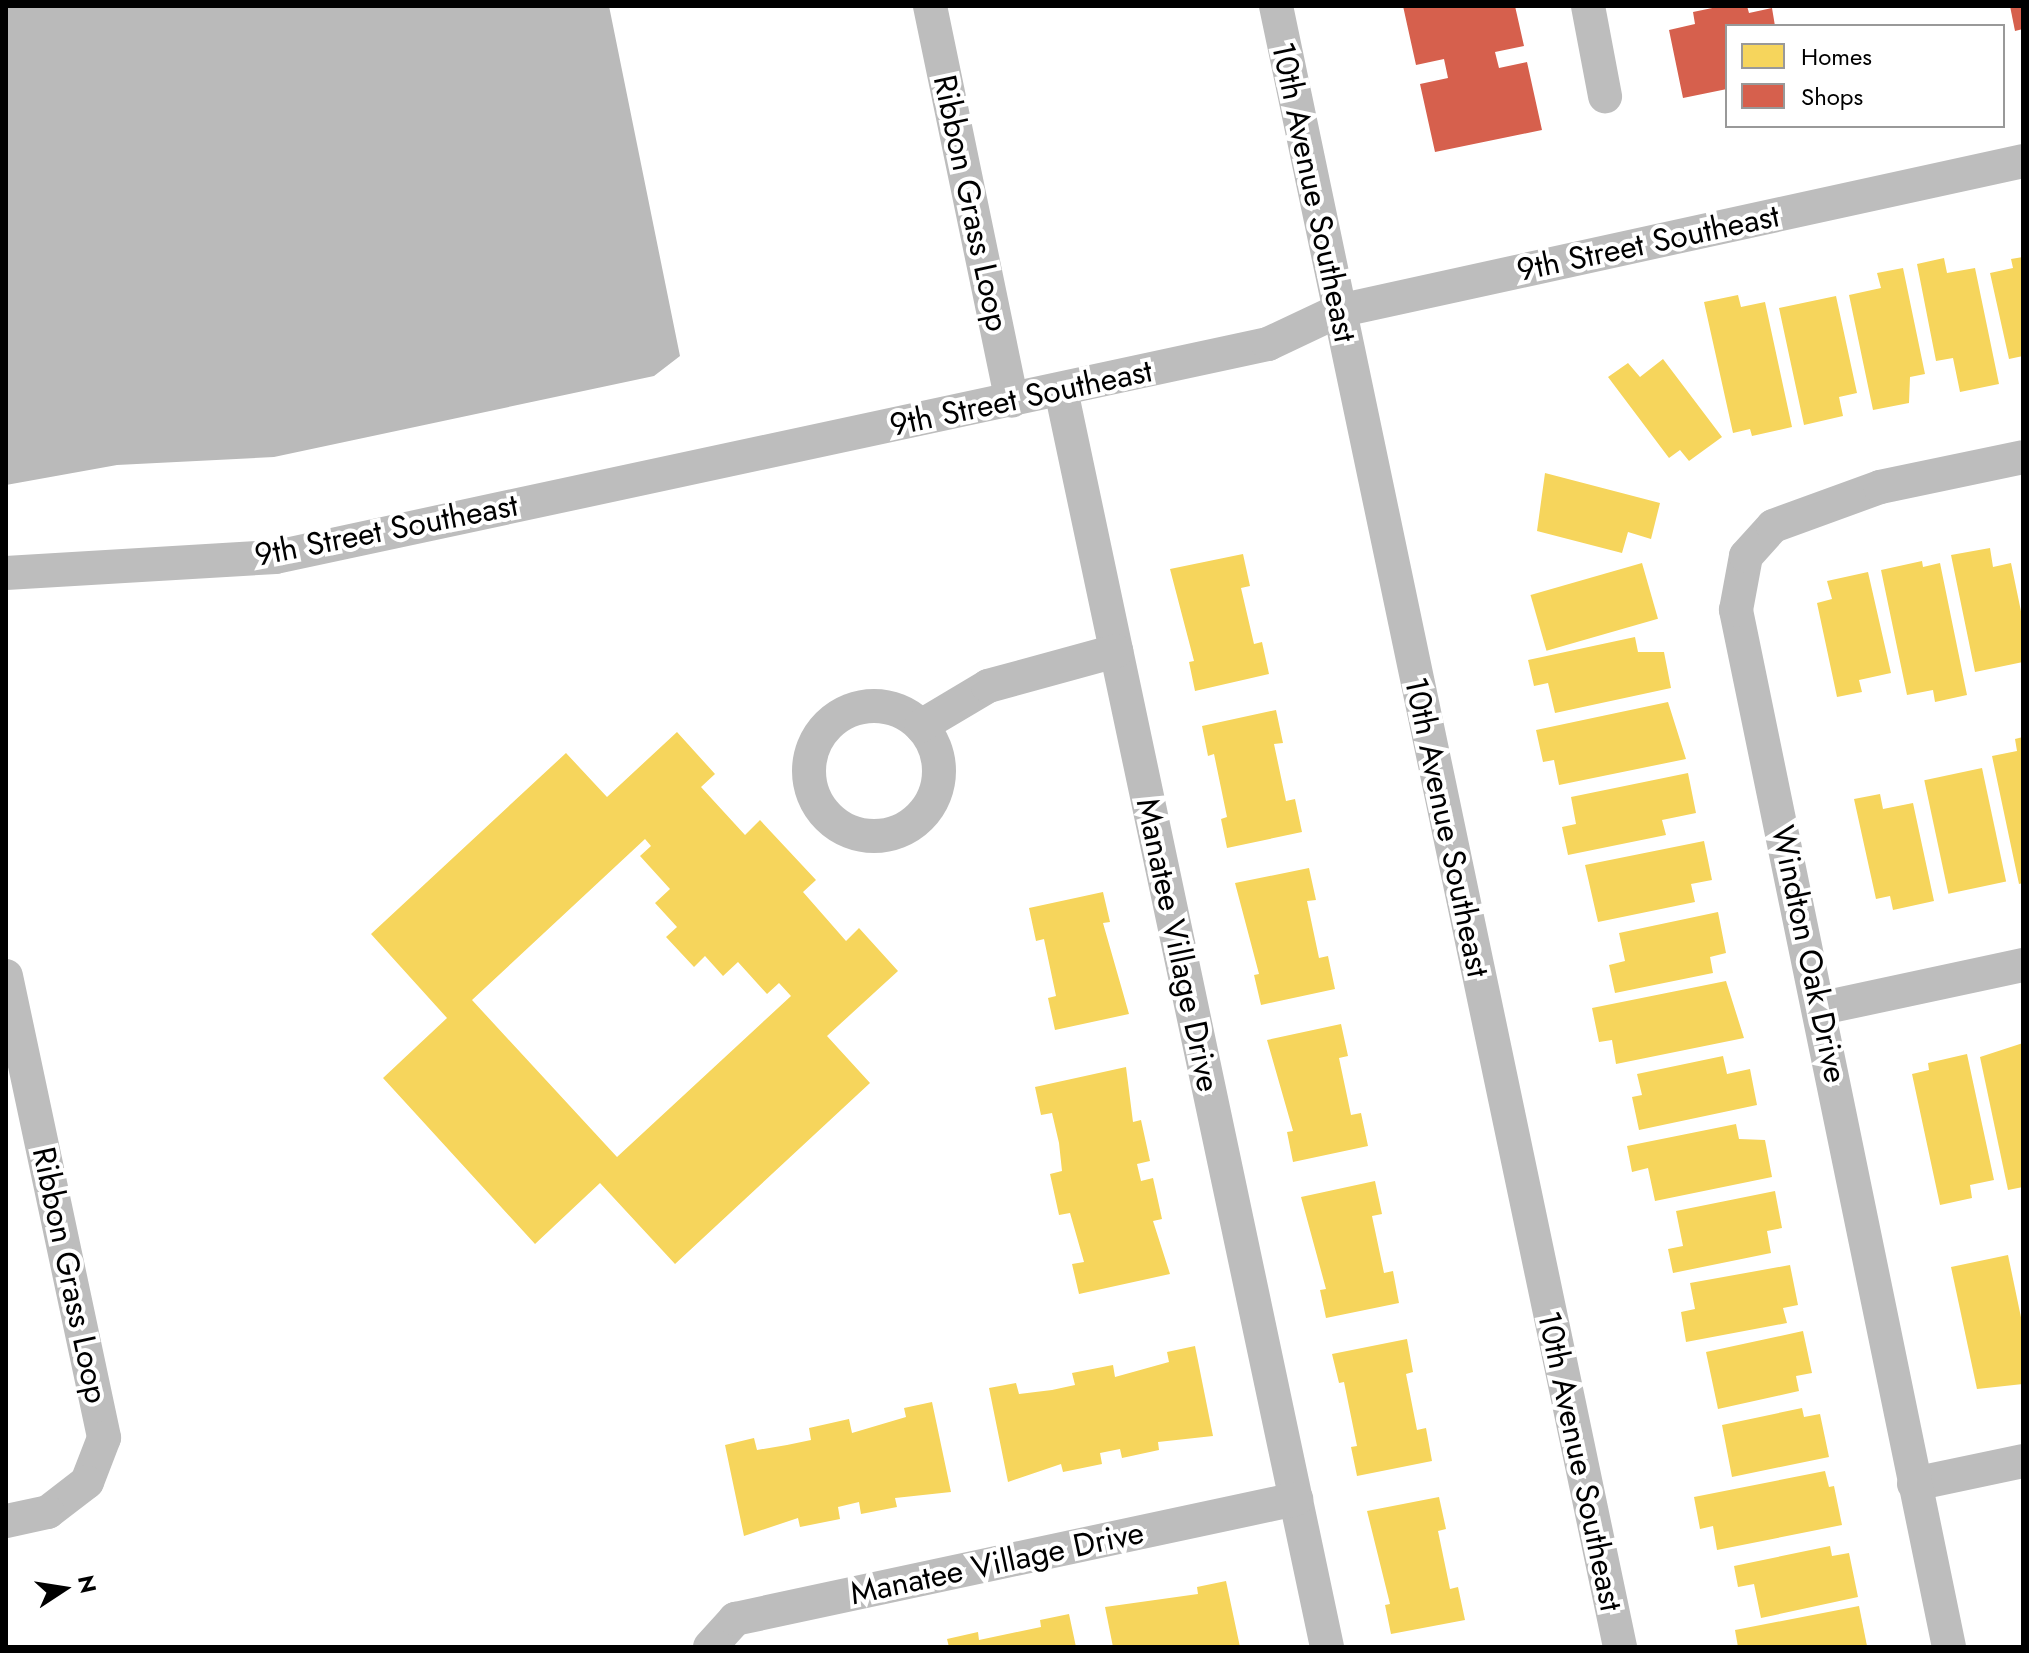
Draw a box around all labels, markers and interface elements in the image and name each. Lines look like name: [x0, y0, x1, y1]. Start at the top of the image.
legend: [1725, 24, 2005, 128]
street label: 10th Avenue Southeast: [1263, 39, 1365, 345]
text: Homes: [1801, 39, 1872, 74]
street label: Ribbon Grass Loop: [925, 71, 1017, 335]
text: Shops: [1801, 79, 1863, 114]
street label: 9th Street Southeast: [1513, 196, 1783, 290]
street label: 9th Street Southeast: [886, 351, 1156, 445]
street label: 9th Street Southeast: [251, 486, 521, 574]
street label: 10th Avenue Southeast: [1396, 674, 1498, 980]
street label: Manatee Village Drive: [1128, 795, 1228, 1095]
street label: Windton Oak Drive: [1763, 822, 1855, 1086]
street label: Ribbon Grass Loop: [24, 1143, 116, 1407]
street label: 10th Avenue Southeast: [1529, 1308, 1631, 1614]
street label: Manatee Village Drive: [847, 1513, 1147, 1613]
north arrow: [24, 1549, 104, 1629]
text: N: [70, 1572, 105, 1596]

